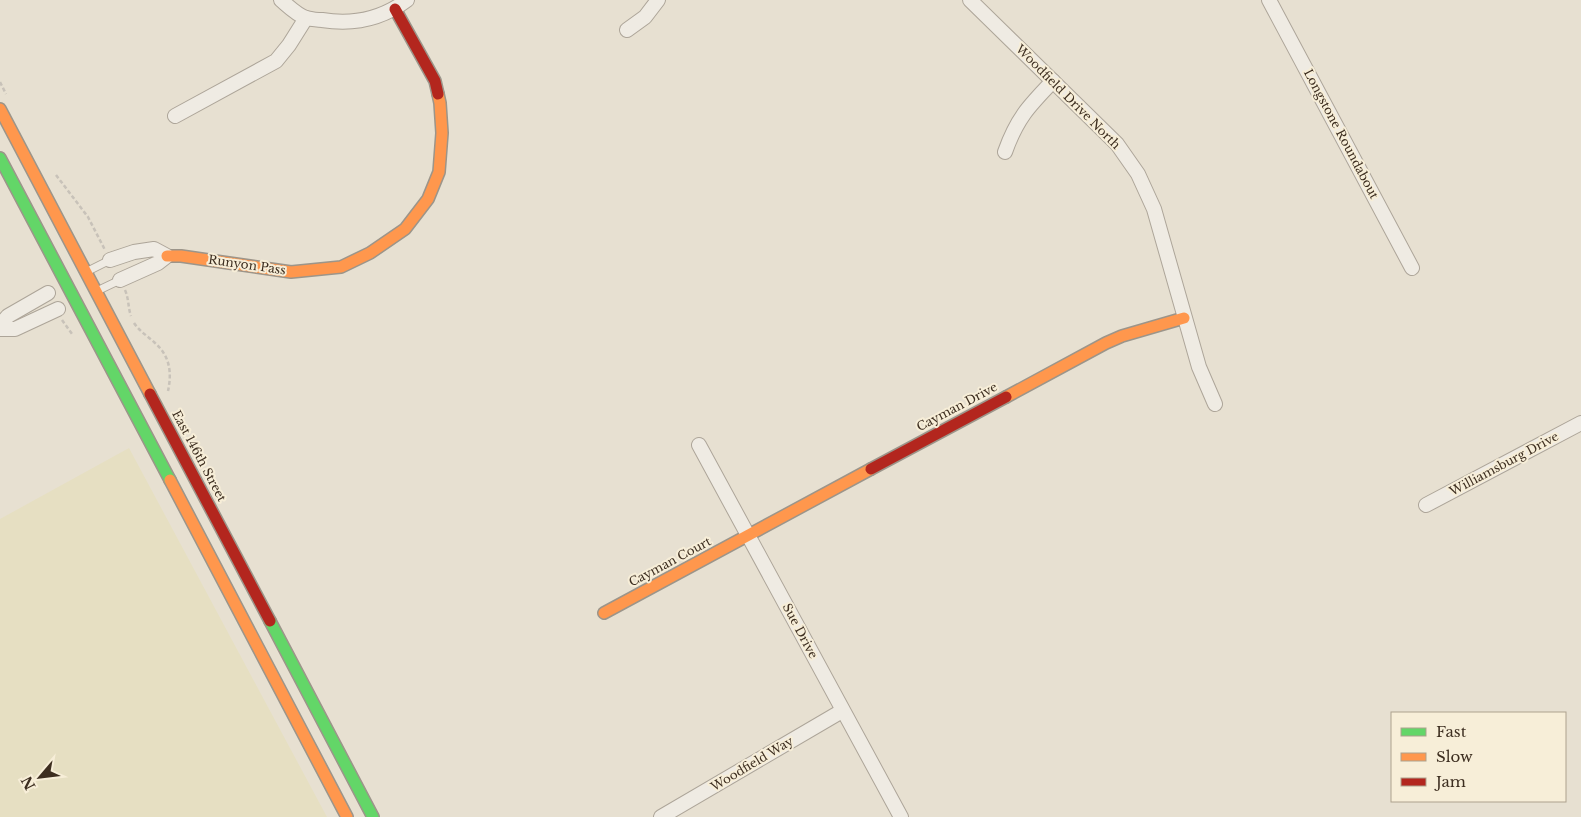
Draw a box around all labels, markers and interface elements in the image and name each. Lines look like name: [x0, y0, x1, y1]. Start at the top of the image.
street label: Woodfield Drive North: [1012, 41, 1124, 152]
street label: Longstone Roundabout: [1301, 66, 1382, 202]
street label: Runyon Pass: [207, 252, 287, 277]
street label: Cayman Drive: [914, 379, 1000, 434]
street label: East 146th Street: [169, 408, 230, 504]
street label: Williamsburg Drive: [1446, 428, 1561, 499]
street label: Cayman Court: [626, 533, 714, 589]
street label: Sue Drive: [780, 601, 821, 661]
legend: [1391, 712, 1566, 802]
text: Fast: [1436, 722, 1467, 741]
street label: Woodfield Way: [707, 733, 796, 795]
text: Slow: [1436, 747, 1473, 766]
north arrow: [15, 752, 65, 802]
text: Jam: [1434, 772, 1466, 791]
text: N: [17, 773, 40, 793]

